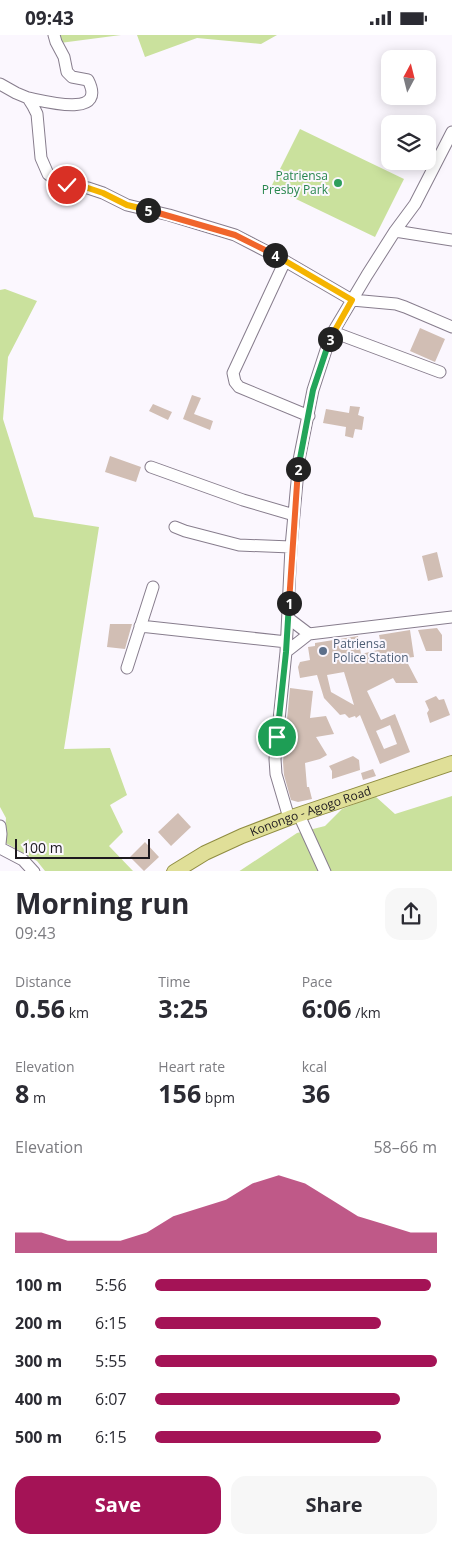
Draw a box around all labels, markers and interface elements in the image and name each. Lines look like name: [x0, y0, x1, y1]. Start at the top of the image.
text: 09:43: [25, 5, 74, 31]
north arrow: [381, 50, 436, 105]
map controls: [381, 50, 436, 170]
button: layers: [381, 115, 436, 170]
pin: [46, 164, 88, 206]
place label: Patriensa Presby Park: [262, 167, 329, 198]
icon: check: [53, 171, 81, 199]
marker: Patriensa Presby Park: [332, 177, 344, 189]
pin: 5: [136, 197, 160, 223]
text: 5: [144, 201, 153, 220]
pin: 4: [262, 243, 288, 267]
text: 4: [271, 246, 280, 265]
pin: 3: [318, 327, 342, 351]
text: 3: [326, 330, 335, 349]
pin: 2: [286, 457, 310, 481]
text: 2: [294, 460, 303, 479]
pin: 1: [276, 591, 302, 615]
text: 1: [285, 594, 294, 613]
place label: Patriensa Police Station: [333, 635, 409, 666]
marker: Patriensa Police Station: [317, 645, 329, 657]
pin: [256, 716, 298, 758]
icon: arrive: [263, 723, 291, 751]
street label: Konongo - Agogo Road: [247, 782, 373, 840]
scale bar: [15, 837, 150, 860]
text: 100 m: [22, 838, 63, 857]
text: Morning run: [15, 884, 189, 922]
button: share: [385, 888, 437, 940]
text: 09:43: [15, 922, 56, 944]
text: Distance: [15, 972, 71, 991]
text: Time: [158, 972, 190, 991]
text: Pace: [302, 972, 332, 991]
text: 0.56: [15, 991, 65, 1025]
text: 3:25: [158, 991, 208, 1025]
text: 6:06: [302, 991, 352, 1025]
text: km: [65, 1003, 89, 1022]
text: /km: [352, 1003, 381, 1022]
text: Elevation: [15, 1057, 74, 1076]
text: Heart rate: [158, 1057, 225, 1076]
text: kcal: [302, 1057, 327, 1076]
text: 8: [15, 1076, 29, 1110]
text: 156: [158, 1076, 201, 1110]
text: 36: [302, 1076, 330, 1110]
text: m: [29, 1088, 46, 1107]
text: bpm: [201, 1088, 235, 1107]
text: Elevation: [15, 1136, 83, 1158]
text: 58–66 m: [373, 1136, 437, 1158]
text: 100 m: [15, 1274, 62, 1296]
text: 5:56: [95, 1274, 127, 1296]
text: 200 m: [15, 1312, 62, 1334]
text: 6:15: [95, 1312, 127, 1334]
text: 300 m: [15, 1350, 62, 1372]
text: 5:55: [95, 1350, 127, 1372]
text: 400 m: [15, 1388, 62, 1410]
text: 6:07: [95, 1388, 127, 1410]
text: 500 m: [15, 1426, 62, 1448]
text: 6:15: [95, 1426, 127, 1448]
button: Save: [15, 1476, 221, 1534]
button: Share: [231, 1476, 437, 1534]

